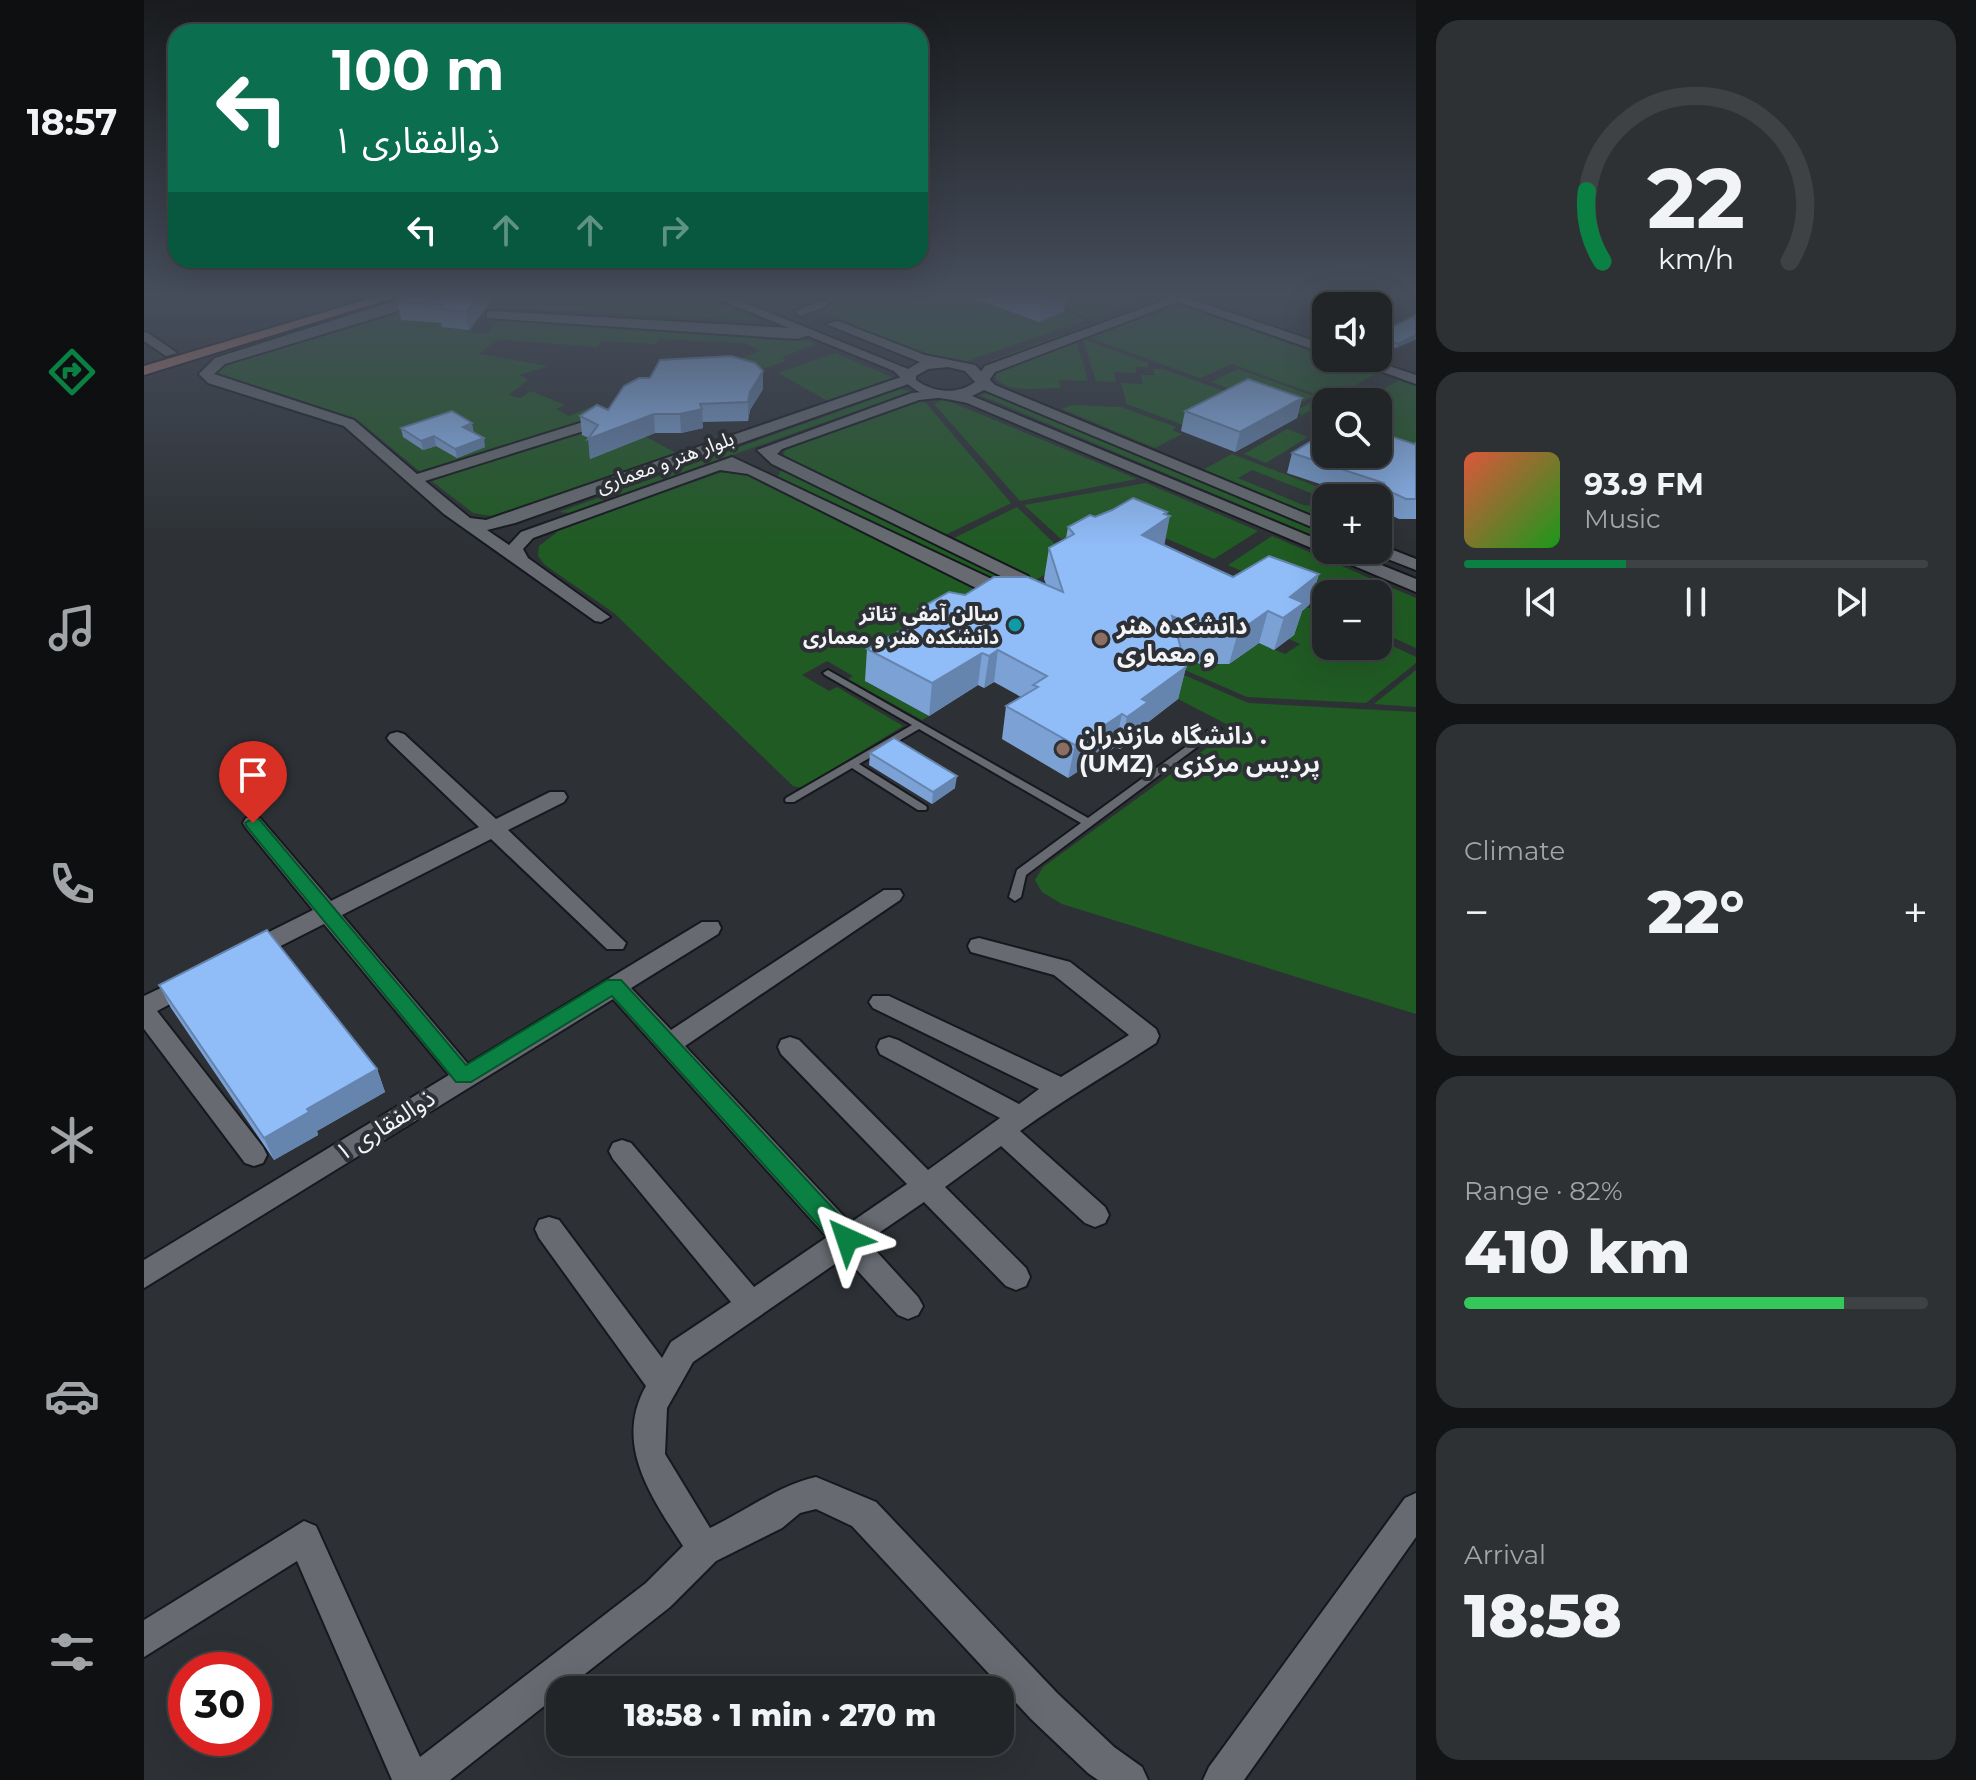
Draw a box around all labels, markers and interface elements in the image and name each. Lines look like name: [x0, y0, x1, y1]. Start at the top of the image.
text: 100 m: [332, 36, 505, 104]
icon: left: [200, 56, 304, 160]
text: 18:57: [27, 100, 117, 144]
text: ذوالفقاری ۱: [332, 118, 500, 162]
text: 22: [1647, 147, 1745, 249]
icon: left: [400, 208, 444, 252]
icon: ahead: [484, 208, 528, 252]
icon: ahead: [568, 208, 612, 252]
icon: right: [652, 208, 696, 252]
text: km/h: [1658, 241, 1734, 276]
map controls: [1312, 292, 1392, 660]
button: sound: [1312, 292, 1392, 372]
icon: directions: [44, 344, 100, 400]
button: search: [1312, 388, 1392, 468]
street label: بلوار هنر و معماری: [593, 426, 737, 498]
text: 93.9 FM: [1584, 466, 1704, 503]
button: +: [1312, 484, 1392, 564]
text: Music: [1584, 503, 1661, 535]
button: −: [1312, 580, 1392, 660]
icon: previous: [1519, 580, 1563, 624]
icon: pause: [1674, 580, 1718, 624]
icon: next: [1829, 580, 1873, 624]
icon: music: [44, 600, 100, 656]
place label: سالن آمفی تئاتر دانشکده هنر و معماری: [803, 602, 999, 649]
place label: دانشکده هنر و معماری: [1116, 611, 1247, 668]
marker: سالن آمفی تئاتر دانشکده هنر و معماری: [1006, 616, 1024, 634]
marker: دانشکده هنر و معماری: [1092, 630, 1110, 648]
place label: دانشگاه مازندران . (UMZ) . پردیس مرکزی: [1079, 721, 1320, 779]
marker: دانشگاه مازندران . (UMZ) . پردیس مرکزی: [1054, 740, 1072, 758]
pin: [219, 741, 287, 823]
icon: arrive: [231, 753, 275, 797]
text: Climate: [1464, 835, 1565, 867]
icon: phone: [44, 856, 100, 912]
text: 22°: [1648, 875, 1744, 948]
text: −: [1464, 885, 1489, 939]
text: +: [1903, 885, 1928, 939]
street label: ذوالفقاری ۱: [330, 1083, 440, 1167]
icon: climate: [44, 1112, 100, 1168]
text: Range · 82%: [1464, 1175, 1622, 1207]
position arrow: [805, 1197, 889, 1281]
text: 410 km: [1464, 1215, 1691, 1288]
icon: car: [44, 1368, 100, 1424]
text: Arrival: [1464, 1539, 1546, 1571]
text: 18:58: [1464, 1579, 1622, 1652]
icon: filters: [44, 1624, 100, 1680]
speed limit sign: 30: [168, 1652, 272, 1756]
text: 18:58 · 1 min · 270 m: [624, 1697, 936, 1734]

